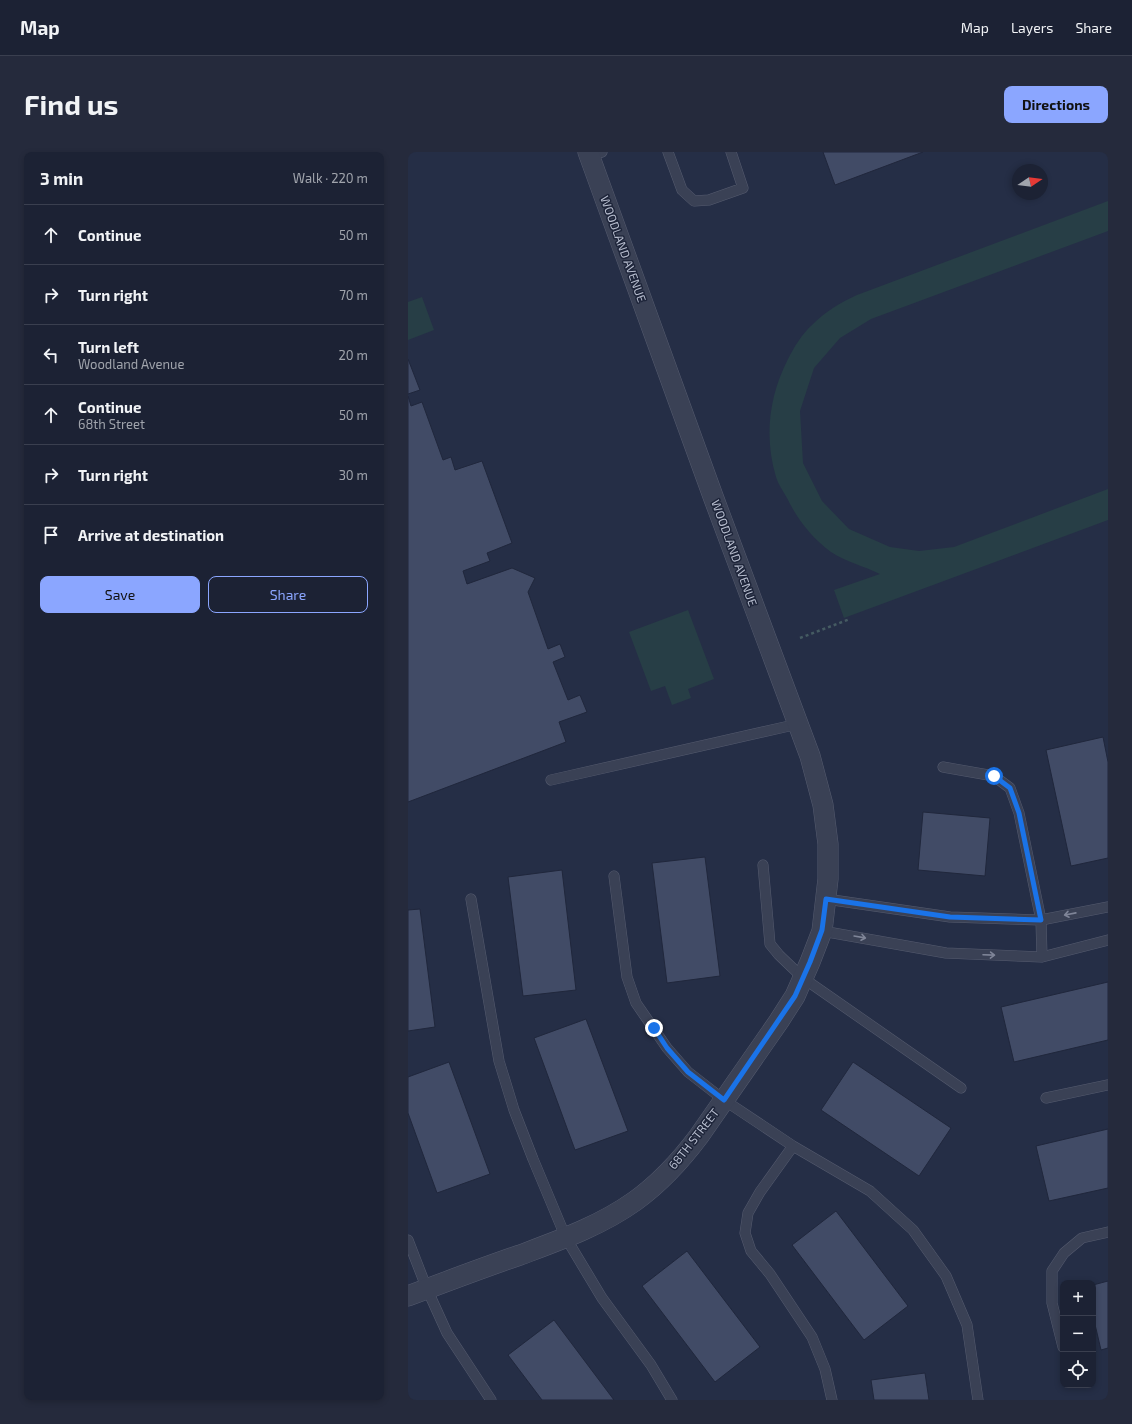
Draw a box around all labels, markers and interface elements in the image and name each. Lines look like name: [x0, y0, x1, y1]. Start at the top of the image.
text: Map: [20, 16, 60, 39]
text: Map: [961, 19, 989, 36]
text: Layers: [1011, 19, 1053, 36]
text: Share: [1075, 19, 1112, 36]
button: Directions: [1004, 86, 1108, 123]
text: Find us: [24, 87, 118, 121]
north arrow: [1012, 164, 1048, 200]
text: 3 min: [40, 168, 83, 188]
text: Walk · 220 m: [293, 170, 368, 186]
street label: WOODLAND AVENUE: [598, 194, 650, 304]
icon: ahead: [40, 224, 62, 246]
text: Continue: [78, 226, 141, 244]
text: 50 m: [339, 227, 368, 243]
icon: right: [40, 284, 62, 306]
text: Turn right: [78, 286, 148, 304]
text: 70 m: [339, 287, 368, 303]
text: Turn left: [78, 338, 139, 356]
icon: left: [40, 344, 62, 366]
text: 20 m: [339, 347, 368, 363]
text: Woodland Avenue: [78, 356, 184, 372]
text: Continue: [78, 398, 141, 416]
icon: ahead: [40, 404, 62, 426]
text: 50 m: [339, 407, 368, 423]
text: 68th Street: [78, 416, 145, 432]
icon: right: [40, 464, 62, 486]
text: Turn right: [78, 466, 148, 484]
text: 30 m: [339, 467, 368, 483]
street label: WOODLAND AVENUE: [709, 498, 761, 608]
icon: arrive: [40, 524, 62, 546]
text: Arrive at destination: [78, 526, 224, 544]
button: Save: [40, 576, 200, 613]
button: Share: [208, 576, 368, 613]
route start: [985, 767, 1003, 785]
one-way arrow: [1064, 911, 1077, 919]
one-way arrow: [853, 934, 866, 942]
one-way arrow: [982, 951, 995, 958]
route end: [645, 1019, 663, 1037]
street label: 68TH STREET: [665, 1105, 721, 1172]
map controls: [1060, 1280, 1096, 1388]
button: +: [1060, 1280, 1096, 1316]
button: −: [1060, 1316, 1096, 1352]
button: locate: [1060, 1352, 1096, 1388]

